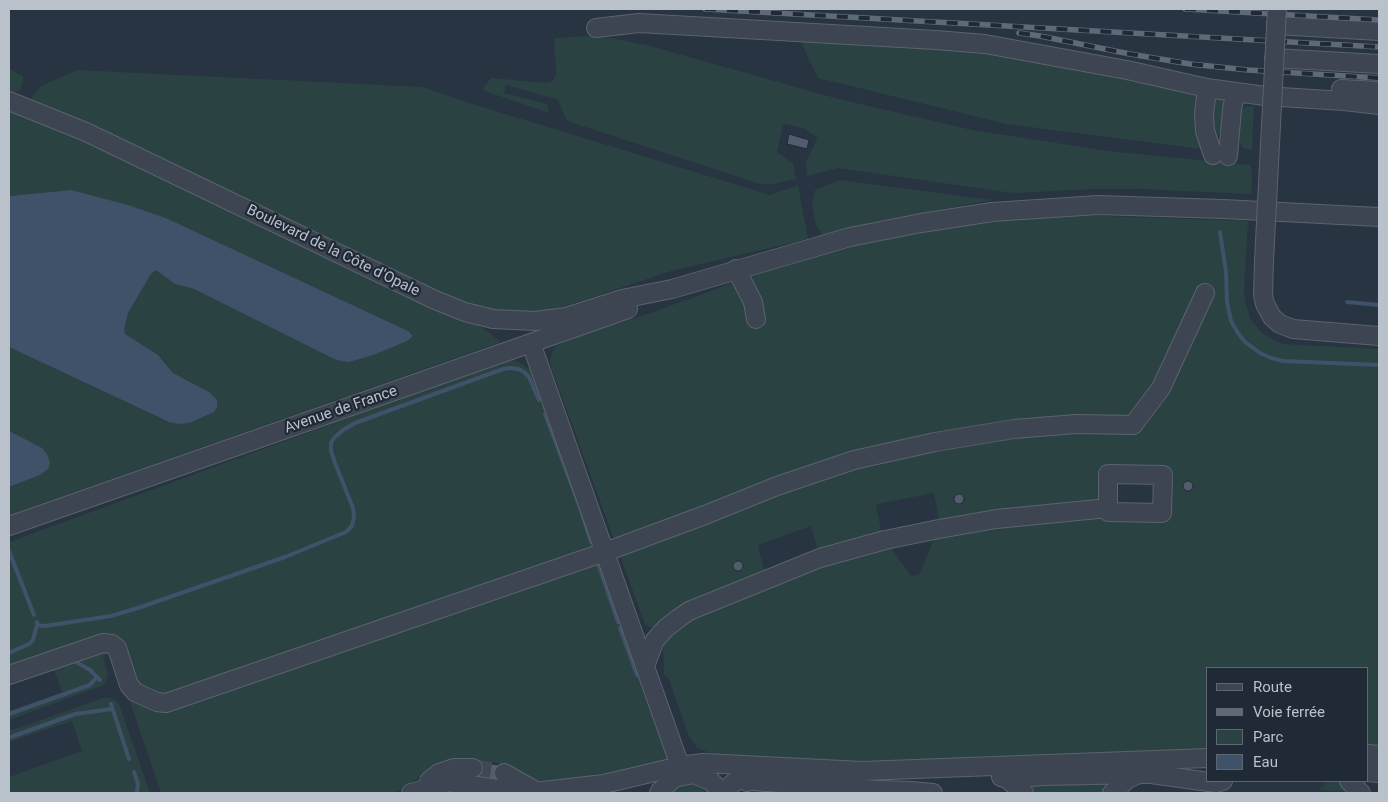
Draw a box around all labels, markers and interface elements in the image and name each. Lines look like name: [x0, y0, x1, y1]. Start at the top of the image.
street label: Boulevard de la Côte d'Opale: [244, 201, 422, 301]
street label: Avenue de France: [282, 382, 400, 438]
legend: [1206, 667, 1368, 782]
text: Route: [1253, 678, 1292, 696]
text: Voie ferrée: [1253, 703, 1325, 721]
text: Parc: [1253, 728, 1283, 746]
text: Eau: [1253, 753, 1278, 771]

